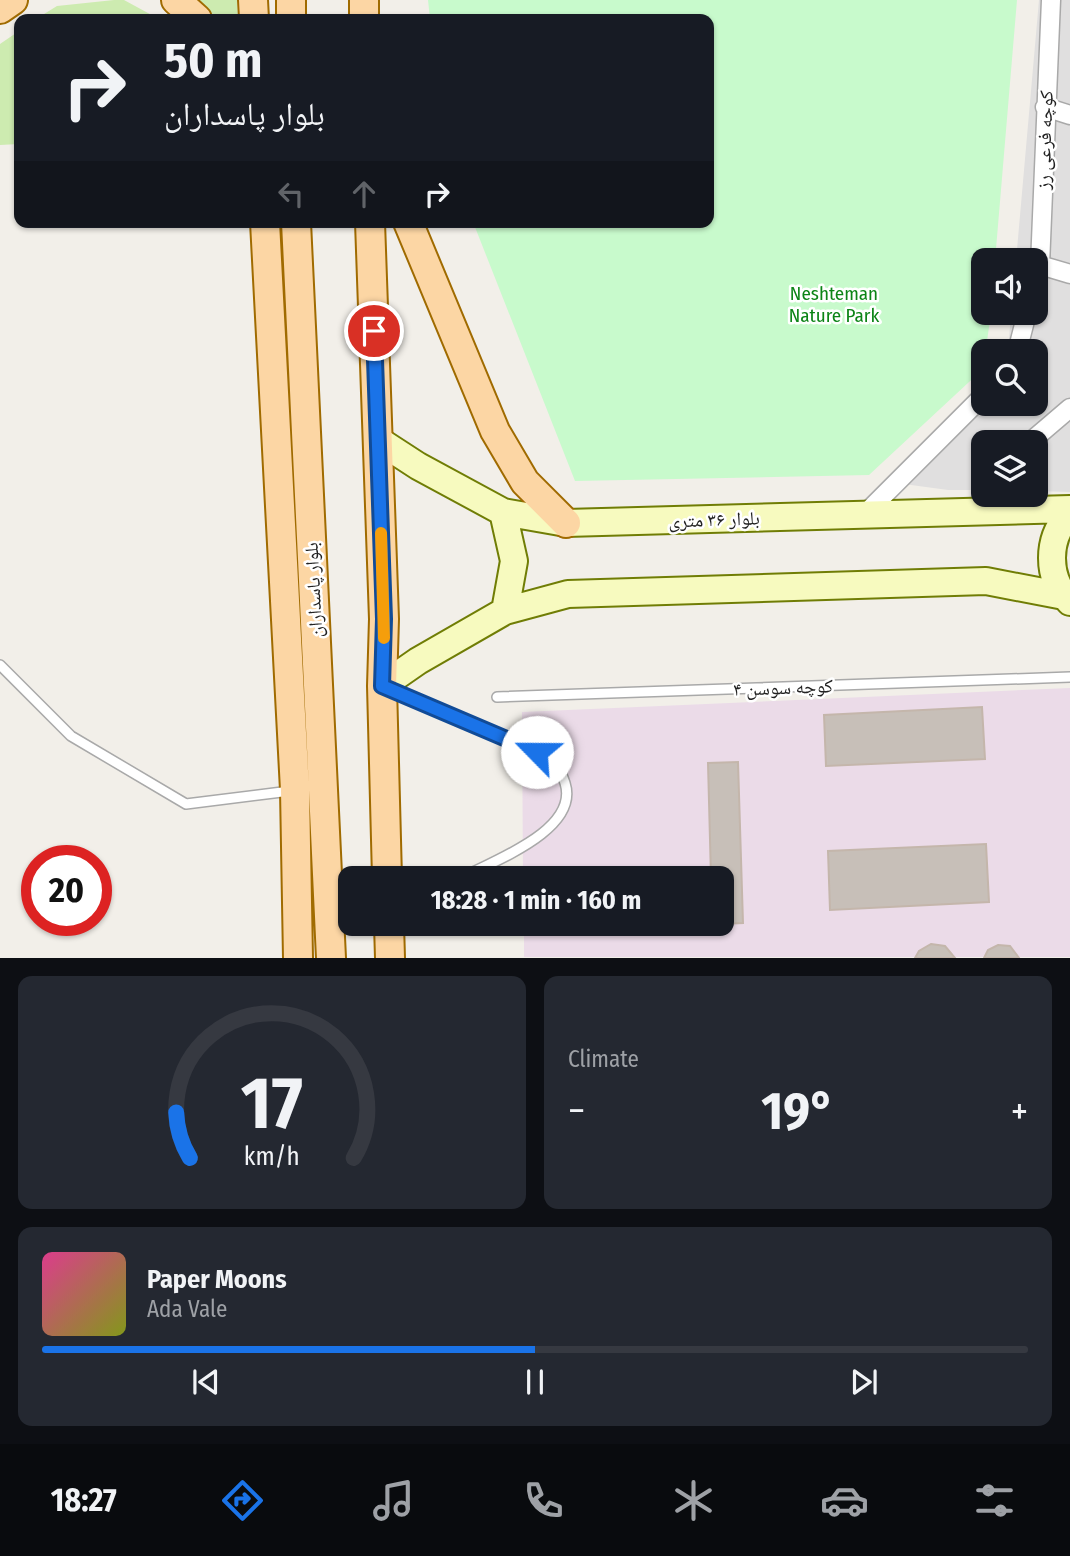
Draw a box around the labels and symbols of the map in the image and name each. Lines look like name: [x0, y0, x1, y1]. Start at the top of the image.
street label: کوچه فرعی رز: [1031, 90, 1058, 191]
park label: Neshteman Nature Park: [789, 282, 879, 327]
pin: [344, 301, 404, 361]
street label: بلوار ۳۶ متری: [668, 506, 760, 533]
street label: بلوار پاسداران: [300, 542, 328, 638]
street label: کوچه سوسن ۴: [733, 674, 833, 701]
position arrow: [500, 715, 574, 789]
speed limit sign: 20: [21, 845, 112, 936]

